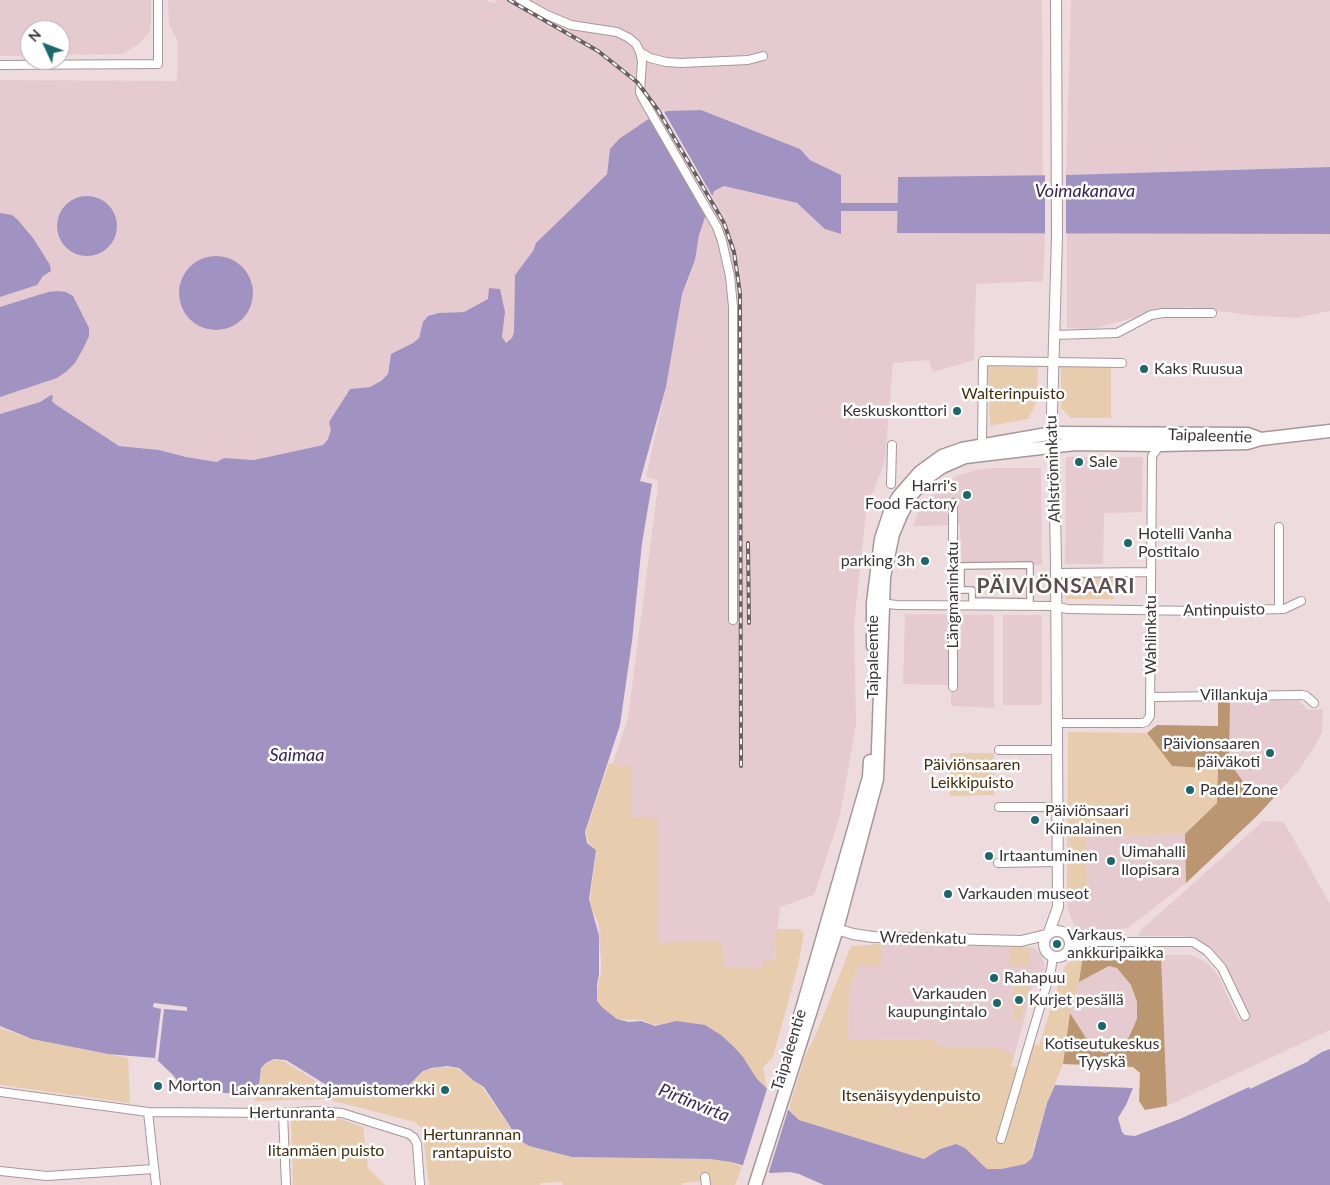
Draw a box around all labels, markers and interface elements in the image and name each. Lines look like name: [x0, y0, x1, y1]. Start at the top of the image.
north arrow: [20, 20, 70, 70]
text: N: [24, 25, 44, 45]
water label: Voimakanava: [1035, 180, 1135, 202]
place label: Kaks Ruusua: [1154, 359, 1243, 379]
marker: Kaks Ruusua: [1138, 363, 1150, 375]
park label: Walterinpuisto: [961, 384, 1065, 404]
place label: Keskuskonttori: [842, 401, 947, 421]
marker: Keskuskonttori: [951, 405, 963, 417]
street label: Ahlströminkatu: [1042, 415, 1064, 523]
street label: Taipaleentie: [1168, 425, 1252, 447]
place label: Sale: [1089, 452, 1118, 472]
marker: Sale: [1073, 456, 1085, 468]
place label: Harri's Food Factory: [865, 476, 957, 514]
marker: Harri's Food Factory: [961, 489, 973, 501]
place label: Hotelli Vanha Postitalo: [1138, 524, 1232, 562]
marker: Hotelli Vanha Postitalo: [1122, 537, 1134, 549]
street label: Längmaninkatu: [943, 542, 963, 648]
place label: parking 3h: [841, 551, 915, 571]
marker: parking 3h: [919, 555, 931, 567]
district label: PÄIVIÖNSAARI: [975, 573, 1137, 599]
street label: Wahlinkatu: [1141, 595, 1161, 675]
street label: Antinpuisto: [1183, 600, 1265, 620]
street label: Taipaleentie: [863, 615, 883, 699]
street label: Villankuja: [1200, 685, 1268, 705]
place label: Päivionsaaren päiväkoti: [1163, 734, 1260, 772]
water label: Saimaa: [270, 744, 324, 766]
marker: Päivionsaaren päiväkoti: [1264, 747, 1276, 759]
park label: Päiviönsaaren Leikkipuisto: [924, 755, 1020, 793]
place label: Padel Zone: [1200, 780, 1278, 800]
marker: Padel Zone: [1184, 784, 1196, 796]
place label: Päiviönsaari Kiinalainen: [1045, 801, 1129, 839]
marker: Päiviönsaari Kiinalainen: [1029, 814, 1041, 826]
place label: Uimahalli Ilopisara: [1121, 842, 1186, 880]
place label: Irtaantuminen: [999, 846, 1098, 866]
marker: Irtaantuminen: [983, 850, 995, 862]
marker: Uimahalli Ilopisara: [1105, 855, 1117, 867]
place label: Varkauden museot: [958, 884, 1089, 904]
marker: Varkauden museot: [942, 888, 954, 900]
place label: Varkaus, ankkuripaikka: [1067, 925, 1164, 963]
street label: Wredenkatu: [879, 928, 967, 948]
marker: Varkaus, ankkuripaikka: [1051, 938, 1063, 950]
place label: Rahapuu: [1004, 968, 1066, 988]
marker: Rahapuu: [988, 972, 1000, 984]
place label: Varkauden kaupungintalo: [888, 984, 987, 1022]
place label: Kurjet pesällä: [1029, 990, 1124, 1010]
marker: Kurjet pesällä: [1013, 994, 1025, 1006]
marker: Varkauden kaupungintalo: [991, 997, 1003, 1009]
street label: Taipaleentie: [768, 1007, 810, 1093]
marker: Kotiseutukeskus Tyyskä: [1096, 1020, 1108, 1032]
place label: Kotiseutukeskus Tyyskä: [1045, 1034, 1159, 1072]
place label: Morton: [168, 1076, 221, 1096]
water label: Pirtinvirta: [655, 1079, 733, 1127]
marker: Morton: [152, 1080, 164, 1092]
place label: Laivanrakentajamuistomerkki: [231, 1080, 435, 1100]
marker: Laivanrakentajamuistomerkki: [439, 1084, 451, 1096]
park label: Itsenäisyydenpuisto: [842, 1086, 980, 1106]
street label: Hertunranta: [249, 1103, 335, 1123]
park label: Hertunrannan rantapuisto: [423, 1125, 521, 1163]
park label: Iitanmäen puisto: [268, 1141, 384, 1161]

